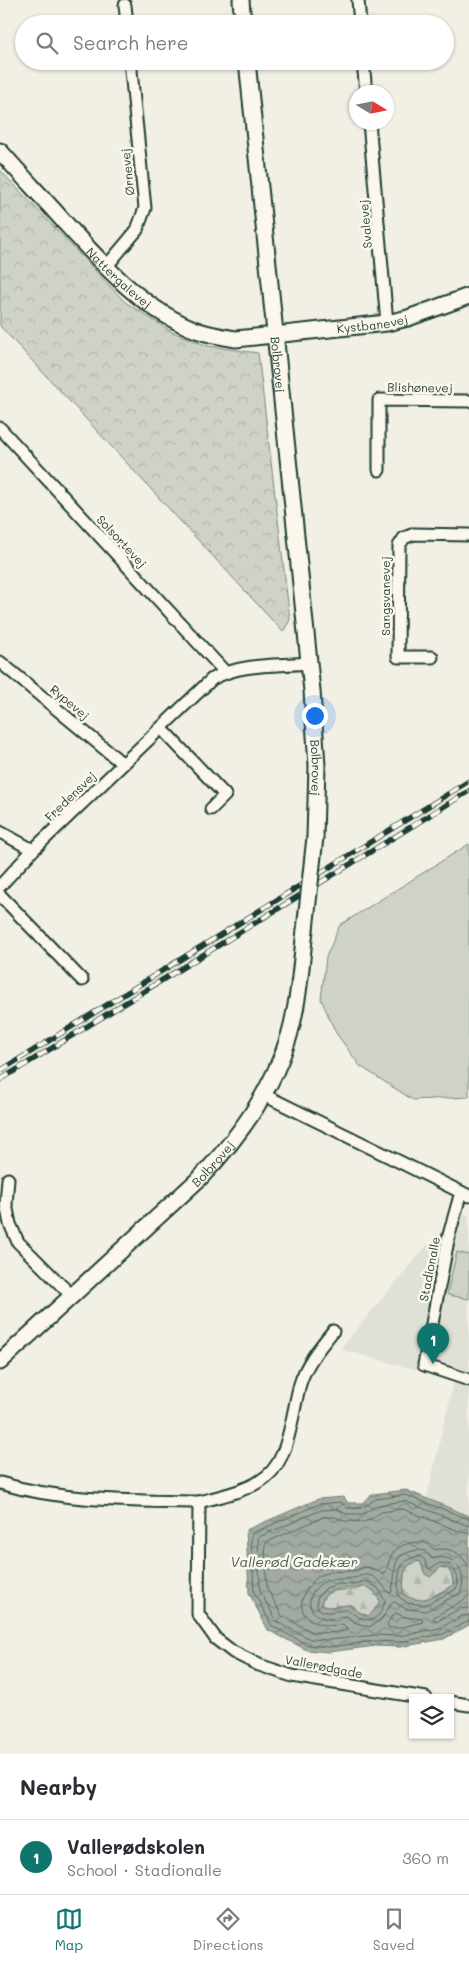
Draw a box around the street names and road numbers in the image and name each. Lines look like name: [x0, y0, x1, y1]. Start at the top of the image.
street label: Ørnevej: [117, 148, 137, 196]
street label: Svalevej: [355, 199, 375, 249]
street label: Nattergalevej: [83, 244, 155, 312]
street label: Kystbanevej: [336, 310, 409, 336]
street label: Bolbrovej: [267, 336, 289, 393]
street label: Blishønevej: [387, 378, 453, 396]
street label: Solsortevej: [94, 511, 150, 571]
street label: Sangsvanevej: [377, 556, 393, 636]
street label: Rypevej: [47, 681, 93, 723]
street label: Bolbrovej: [307, 739, 325, 796]
street label: Fredensvej: [41, 767, 99, 825]
street label: Bolbrovej: [188, 1137, 237, 1190]
street label: Stadionalle: [415, 1235, 443, 1303]
street label: Vallerødgade: [284, 1651, 364, 1681]

